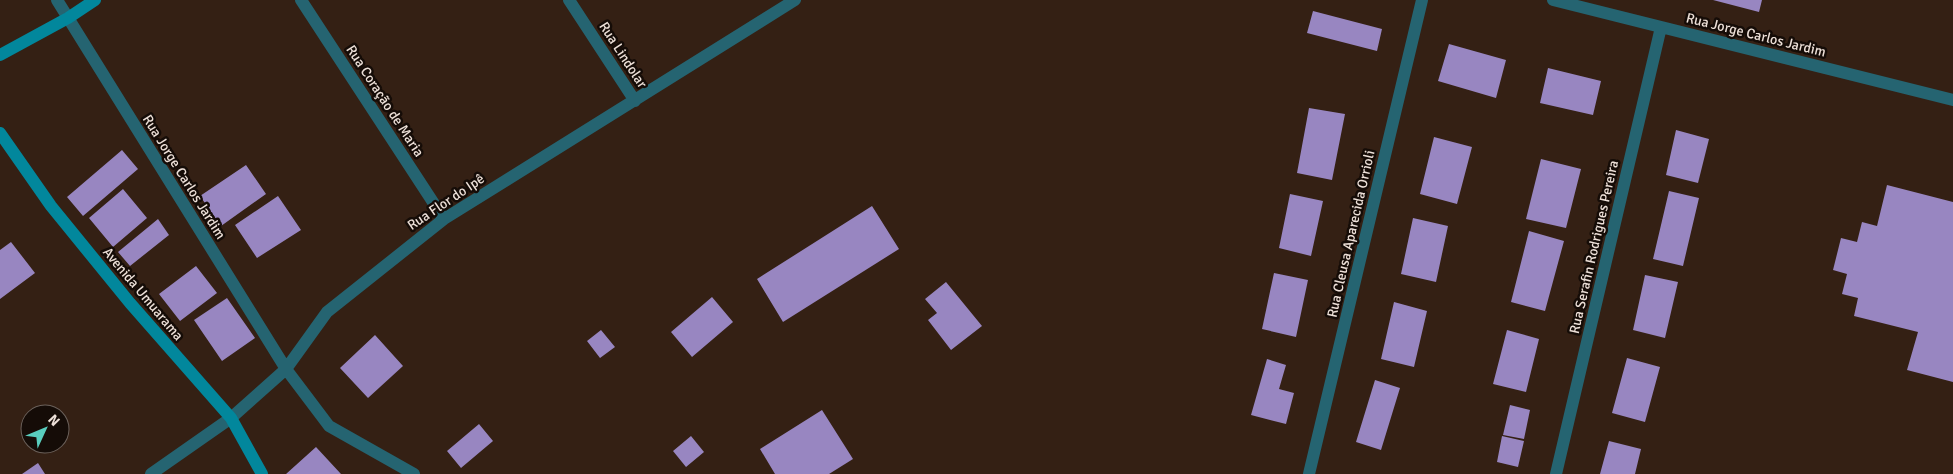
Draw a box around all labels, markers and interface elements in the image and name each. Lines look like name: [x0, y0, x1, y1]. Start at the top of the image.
street label: Rua Jorge Carlos Jardim: [1684, 9, 1828, 61]
street label: Rua Lindolar: [595, 19, 651, 92]
street label: Rua Coração de Maria: [343, 42, 427, 160]
street label: Rua Jorge Carlos Jardim: [139, 112, 229, 242]
street label: Rua Cleusa Aparecida Orrioli: [1323, 149, 1379, 319]
street label: Rua Serafin Rodrigues Pereira: [1566, 159, 1622, 335]
street label: Rua Flor do Ipê: [404, 170, 488, 234]
street label: Avenida Umuarama: [99, 244, 187, 344]
north arrow: [20, 404, 70, 454]
text: N: [44, 411, 63, 430]

